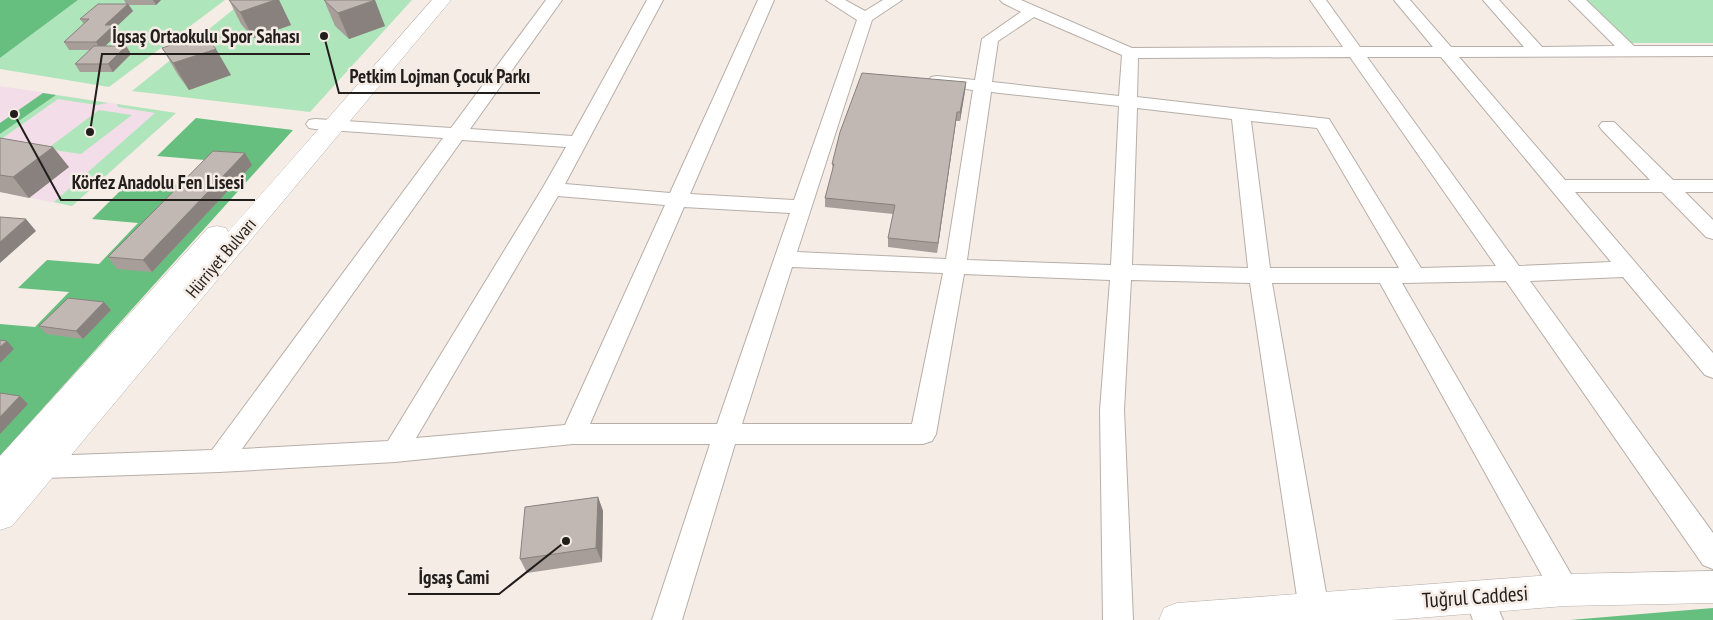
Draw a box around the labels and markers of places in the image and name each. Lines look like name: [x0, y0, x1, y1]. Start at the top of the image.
callout: İgsaş Ortaokulu Spor Sahası: [102, 20, 310, 54]
callout: Petkim Lojman Çocuk Parkı: [339, 59, 540, 93]
callout: Körfez Anadolu Fen Lisesi: [61, 166, 255, 200]
callout: İgsaş Cami: [408, 560, 499, 594]

